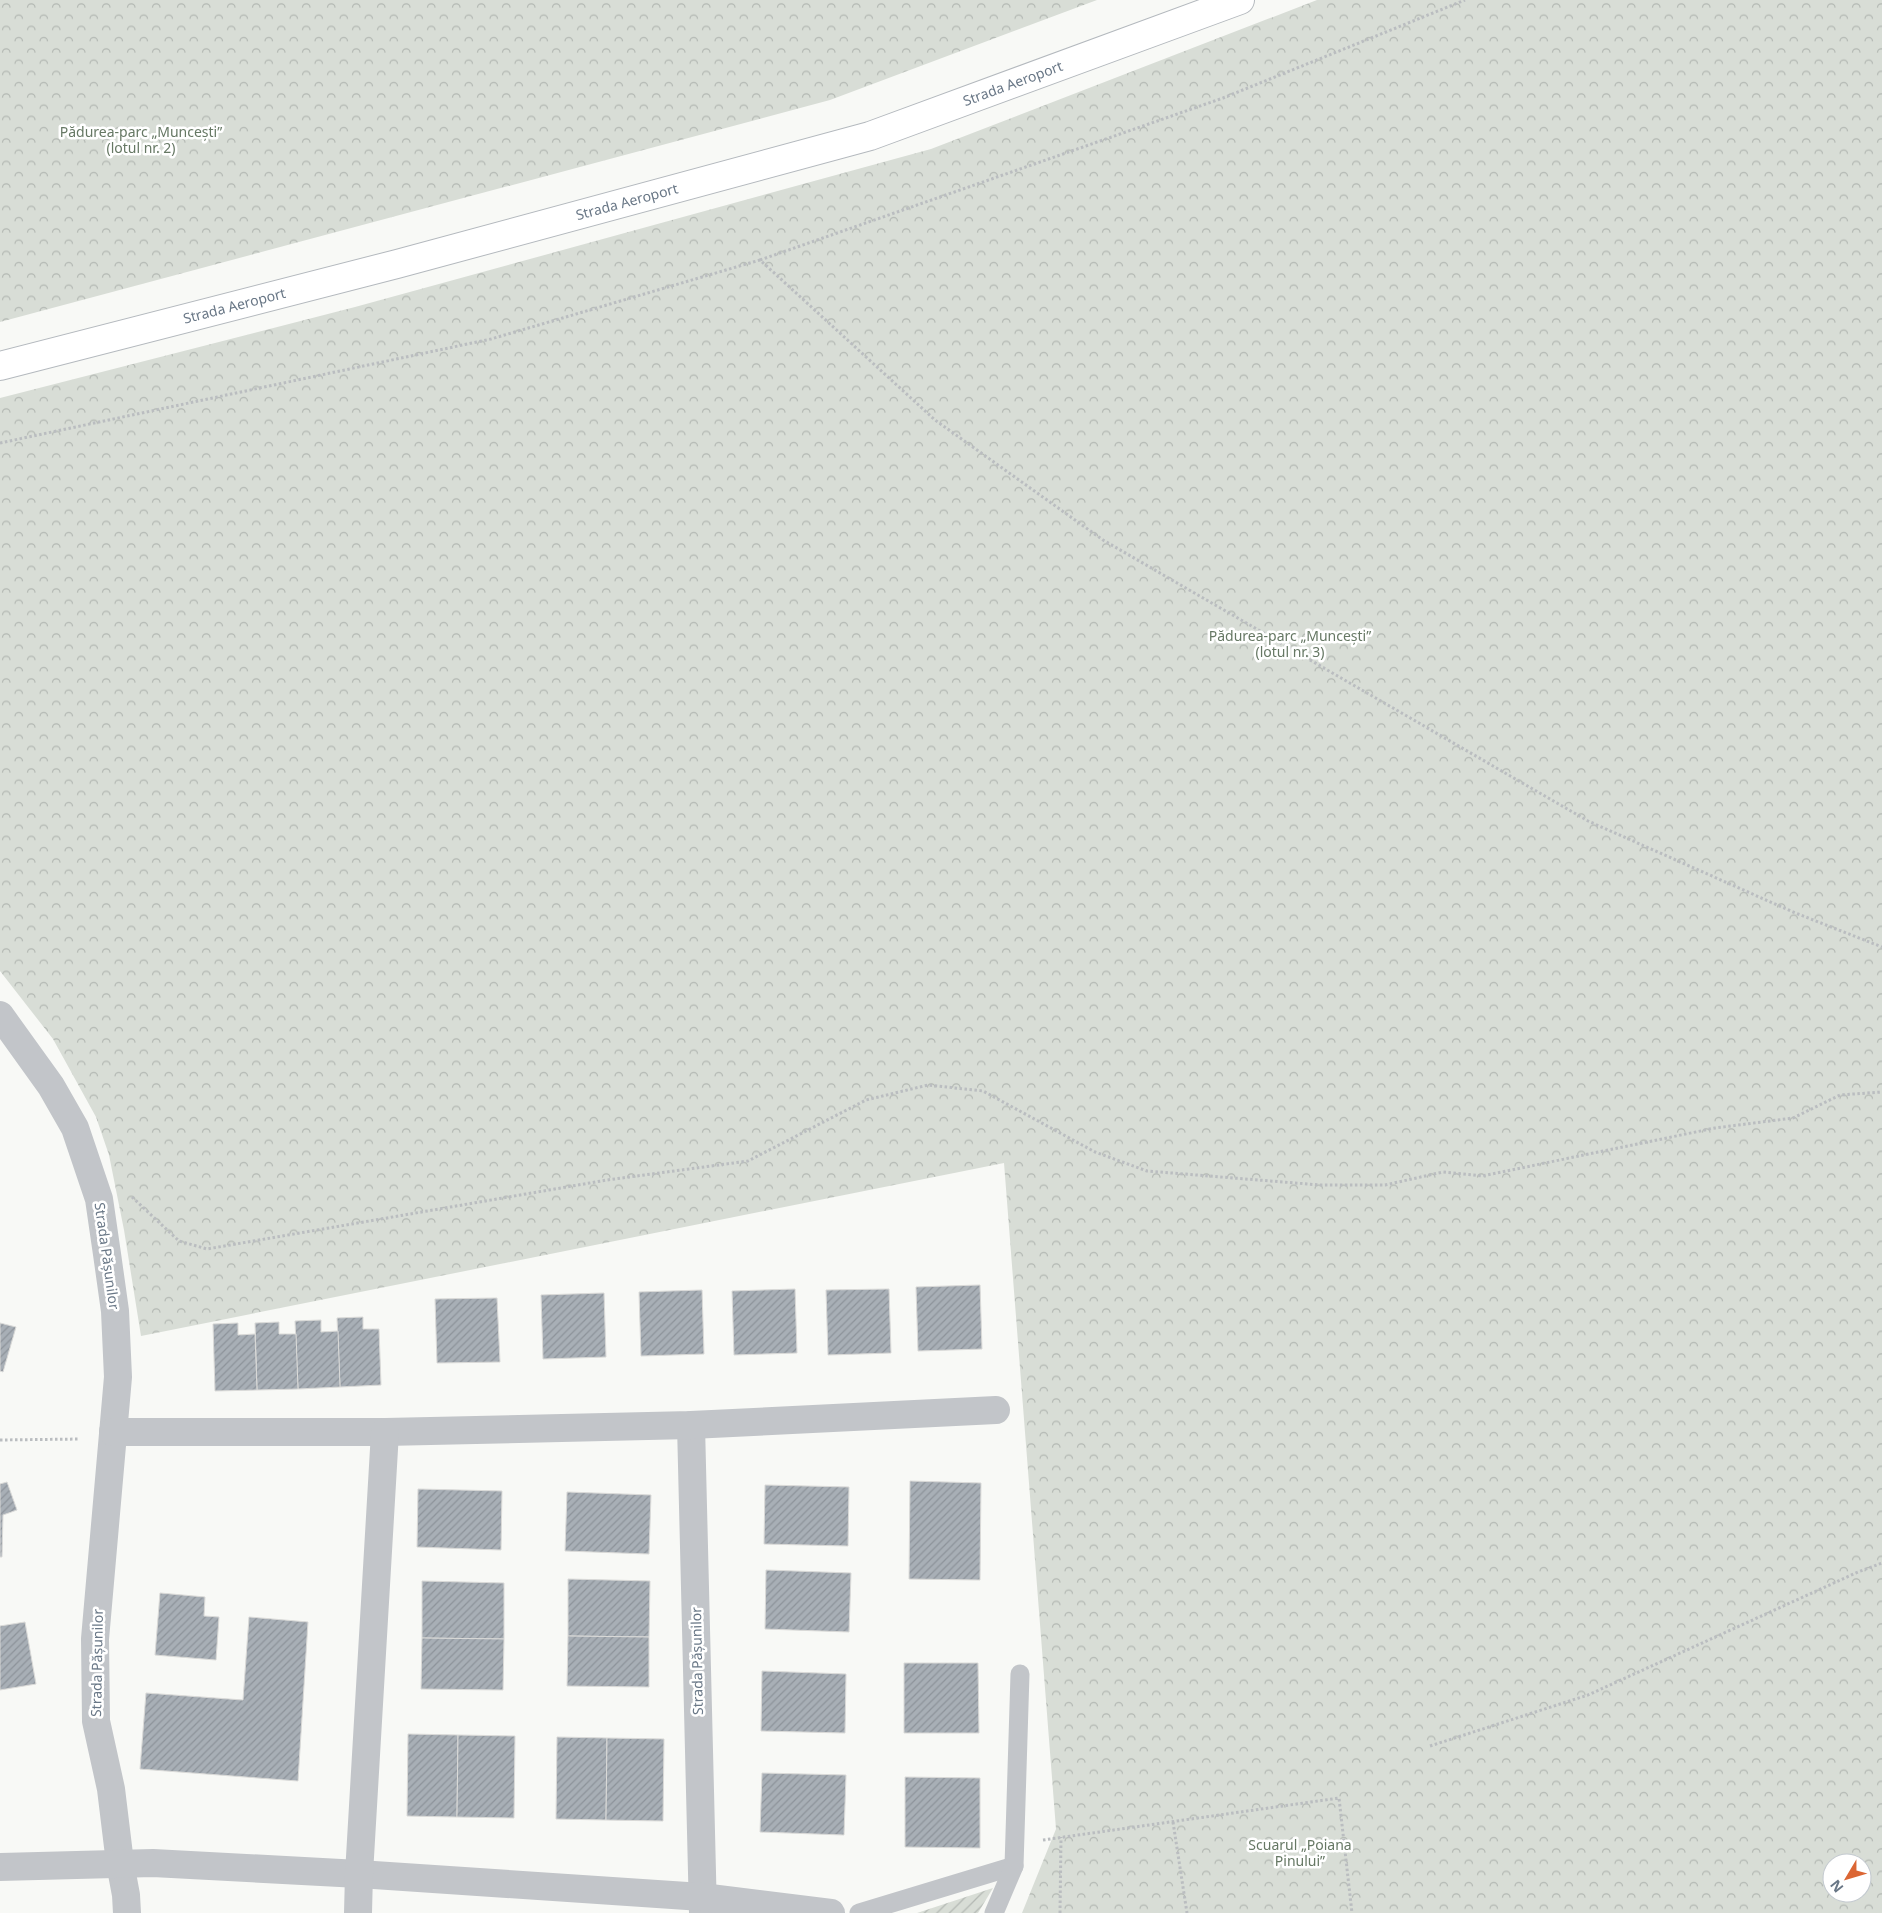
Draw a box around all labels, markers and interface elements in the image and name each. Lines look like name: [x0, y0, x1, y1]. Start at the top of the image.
street label: Strada Aeroport: [960, 56, 1065, 110]
park label: Pădurea-parc „Muncești” (lotul nr. 2): [60, 122, 222, 157]
street label: Strada Aeroport: [574, 178, 680, 224]
street label: Strada Aeroport: [181, 283, 288, 328]
park label: Pădurea-parc „Muncești” (lotul nr. 3): [1209, 626, 1371, 661]
street label: Strada Pășunilor: [91, 1201, 124, 1311]
street label: Strada Pășunilor: [686, 1607, 707, 1715]
street label: Strada Pășunilor: [86, 1609, 107, 1717]
park label: Scuarul „Poiana Pinului”: [1248, 1835, 1352, 1870]
north arrow: [1822, 1853, 1872, 1903]
text: N: [1825, 1876, 1847, 1897]

